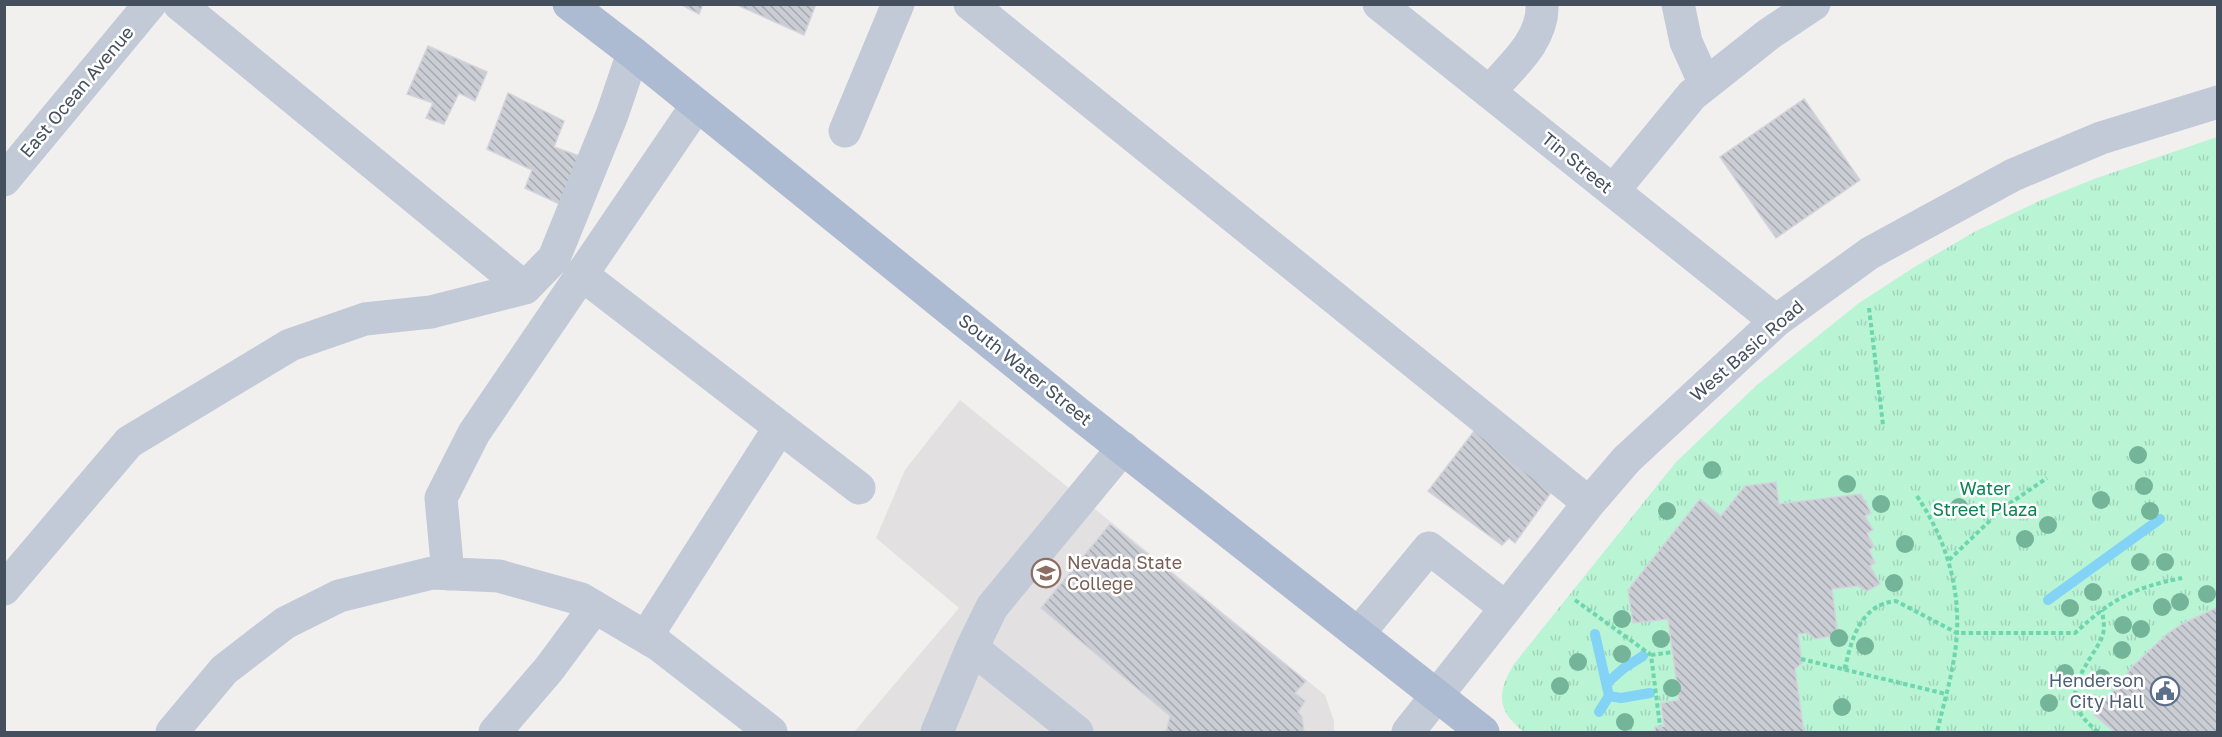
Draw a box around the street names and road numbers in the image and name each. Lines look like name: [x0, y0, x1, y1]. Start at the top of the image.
street label: East Ocean Avenue: [15, 21, 138, 162]
street label: Tin Street: [1538, 127, 1618, 197]
street label: West Basic Road: [1685, 295, 1808, 406]
street label: South Water Street: [955, 309, 1097, 430]

